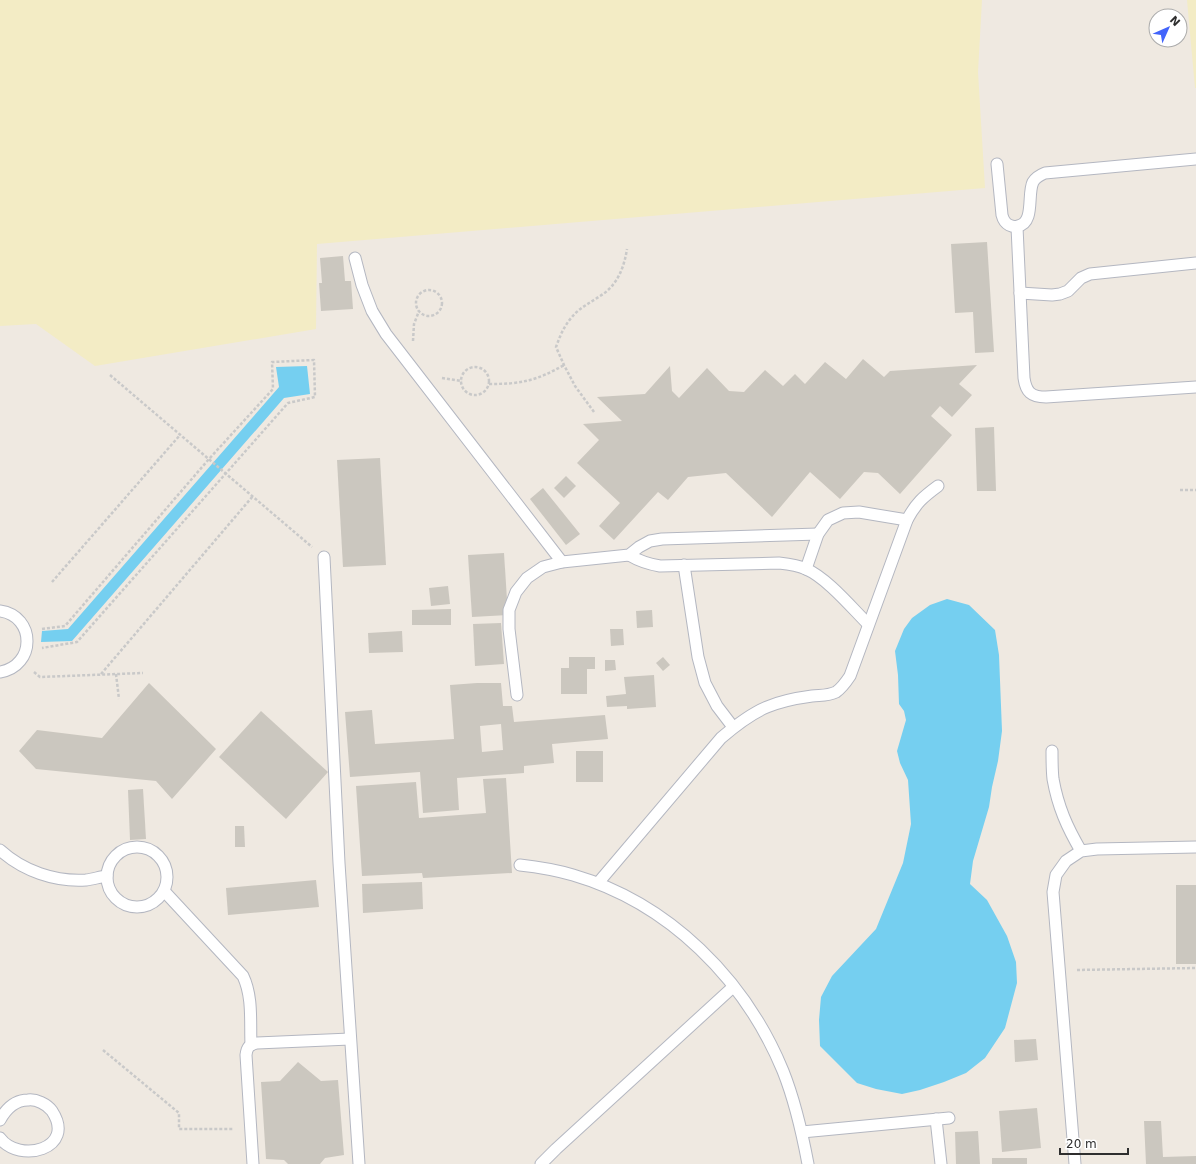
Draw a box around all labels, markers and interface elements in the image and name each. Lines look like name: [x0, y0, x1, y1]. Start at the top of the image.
north arrow: [1148, 8, 1188, 48]
text: N: [1167, 13, 1183, 29]
scale bar: [1060, 1130, 1128, 1156]
text: 20 m: [1066, 1137, 1097, 1151]

